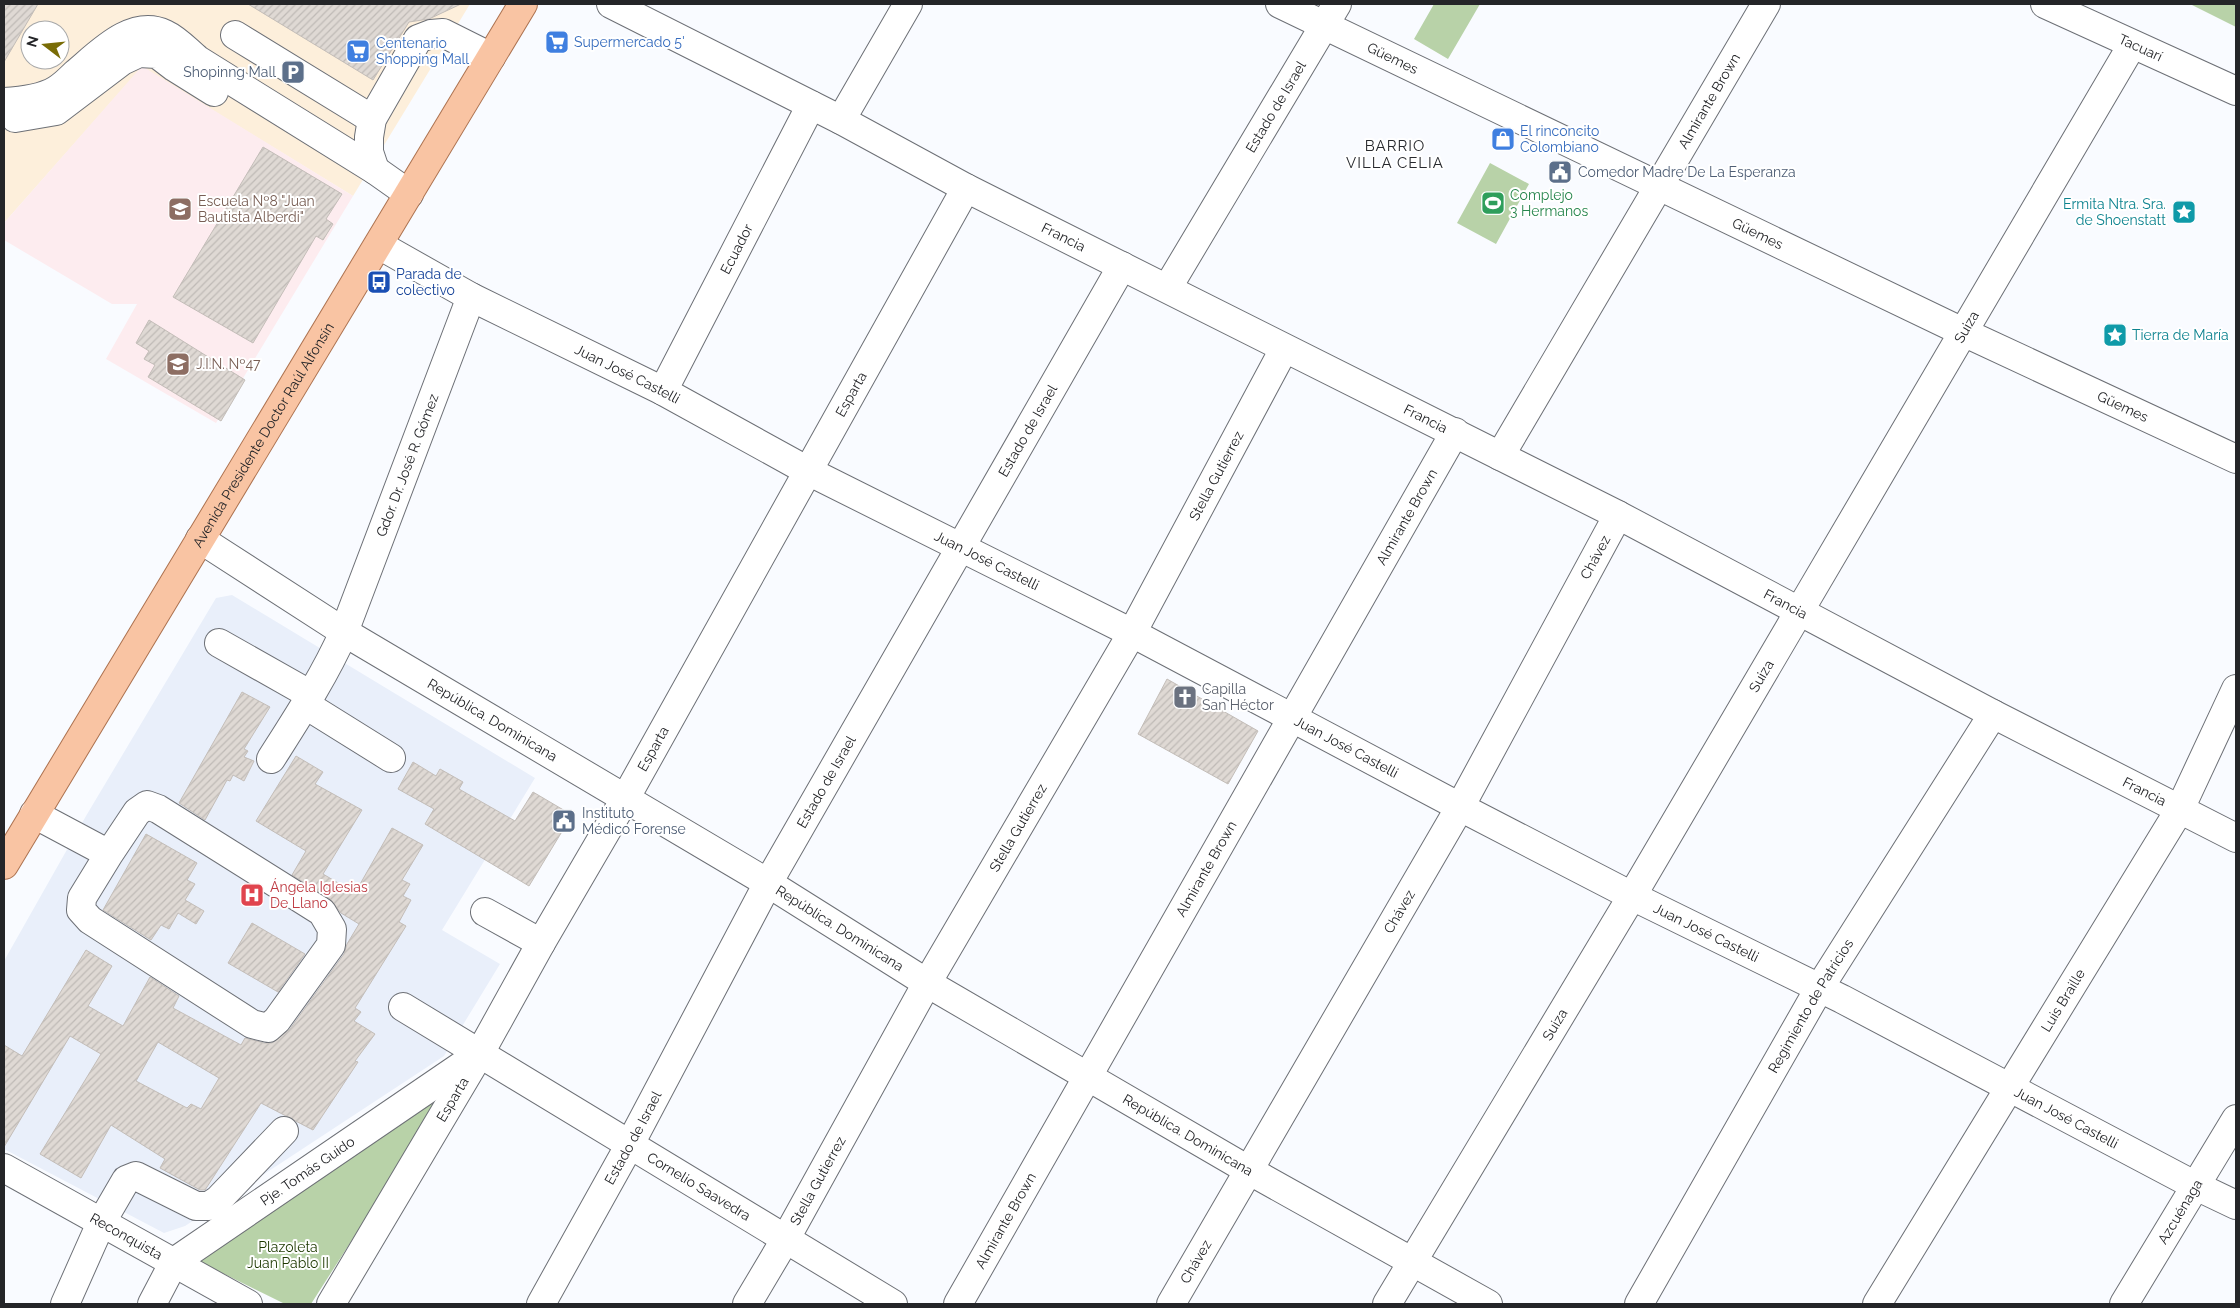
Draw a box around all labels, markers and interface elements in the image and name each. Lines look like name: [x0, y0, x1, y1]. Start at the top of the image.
north arrow: [20, 20, 70, 70]
supermarket icon: Supermercado 5': [544, 29, 570, 55]
street label: Tacuarí: [2116, 31, 2166, 65]
text: N: [23, 34, 42, 49]
place label: Supermercado 5': [574, 34, 685, 50]
place label: Centenario Shopping Mall: [376, 35, 469, 67]
supermarket icon: Centenario Shopping Mall: [345, 38, 371, 64]
street label: Güemes: [1365, 39, 1421, 77]
street label: Almirante Brown: [1675, 50, 1743, 151]
street label: Estado de Israel: [1242, 58, 1309, 155]
parking icon: Shopinng Mall: [280, 59, 306, 85]
place label: Shopinng Mall: [183, 64, 276, 80]
place label: El rinconcito Colombiano: [1520, 123, 1599, 155]
shop icon: El rinconcito Colombiano: [1490, 126, 1516, 152]
district label: BARRIO VILLA CELIA: [1346, 137, 1444, 172]
public building icon: Comedor Madre De La Esperanza: [1547, 159, 1573, 185]
place label: Comedor Madre De La Esperanza: [1578, 164, 1796, 180]
place label: Complejo 3 Hermanos: [1510, 187, 1588, 219]
sports icon: Complejo 3 Hermanos: [1480, 190, 1506, 216]
place label: Escuela Nº8 "Juan Bautista Alberdi": [198, 193, 315, 225]
school or university icon: Escuela Nº8 "Juan Bautista Alberdi": [167, 196, 193, 222]
place label: Ermita Ntra. Sra. de Shoenstatt: [2063, 196, 2166, 228]
place icon: Ermita Ntra. Sra. de Shoenstatt: [2171, 199, 2197, 225]
street label: Güemes: [1730, 214, 1786, 253]
street label: Francia: [1039, 219, 1088, 255]
street label: Ecuador: [717, 221, 756, 277]
place label: Parada de colectivo: [396, 266, 462, 298]
bus stop icon: Parada de colectivo: [366, 269, 392, 295]
street label: Suiza: [1951, 308, 1982, 346]
street label: Avenida Presidente Doctor Raúl Alfonsín: [189, 320, 337, 550]
place icon: Tierra de María: [2102, 322, 2128, 348]
place label: Tierra de María: [2132, 327, 2229, 343]
street label: Juan José Castelli: [572, 341, 683, 407]
school or university icon: J.I.N. Nº47: [165, 351, 191, 377]
place label: J.I.N. Nº47: [196, 356, 261, 372]
street label: Esparta: [832, 369, 870, 419]
street label: Estado de Israel: [995, 381, 1060, 479]
street label: Güemes: [2095, 388, 2151, 425]
street label: Gdor. Dr. José R. Gómez: [373, 391, 442, 539]
street label: Francia: [1401, 401, 1450, 436]
street label: Stella Gutierrez: [1186, 428, 1247, 523]
street label: Almirante Brown: [1373, 466, 1440, 568]
street label: Juan José Castelli: [932, 528, 1042, 593]
street label: Chávez: [1577, 532, 1614, 582]
street label: Francia: [1761, 586, 1810, 622]
street label: Suiza: [1746, 657, 1777, 695]
street label: República. Dominicana: [425, 675, 560, 764]
place label: Capilla San Héctor: [1202, 681, 1274, 713]
church icon: Capilla San Héctor: [1172, 684, 1198, 710]
street label: Juan José Castelli: [1292, 713, 1401, 781]
street label: Esparta: [634, 723, 672, 774]
street label: Estado de Israel: [793, 733, 859, 831]
street label: Francia: [2120, 774, 2169, 809]
street label: Stella Gutierrez: [986, 781, 1050, 874]
place label: Instituto Médico Forense: [582, 805, 686, 837]
public building icon: Instituto Médico Forense: [551, 808, 577, 834]
street label: Almirante Brown: [1172, 818, 1240, 920]
place label: Ángela Iglesias De Llano: [270, 878, 368, 911]
hospital icon: Ángela Iglesias De Llano: [239, 882, 265, 908]
street label: República. Dominicana: [773, 882, 907, 974]
street label: Chávez: [1380, 887, 1418, 936]
street label: Juan José Castelli: [1651, 900, 1761, 965]
street label: Regimiento de Patricios: [1765, 936, 1857, 1076]
street label: Luis Braille: [2038, 966, 2088, 1035]
street label: Suiza: [1539, 1006, 1571, 1043]
street label: Esparta: [433, 1074, 472, 1124]
street label: Juan José Castelli: [2012, 1084, 2121, 1152]
street label: Estado de Israel: [601, 1088, 665, 1187]
street label: República. Dominicana: [1120, 1091, 1256, 1179]
street label: Pje. Tomás Guido: [257, 1133, 358, 1209]
street label: Stella Gutierrez: [787, 1134, 849, 1228]
street label: Cornelio Saavedra: [644, 1149, 754, 1224]
street label: Almirante Brown: [972, 1170, 1039, 1271]
street label: Azcuénaga: [2154, 1176, 2206, 1247]
street label: Reconquista: [87, 1210, 165, 1263]
street label: Chávez: [1177, 1237, 1215, 1286]
park label: Plazoleta Juan Pablo II: [247, 1239, 329, 1271]

